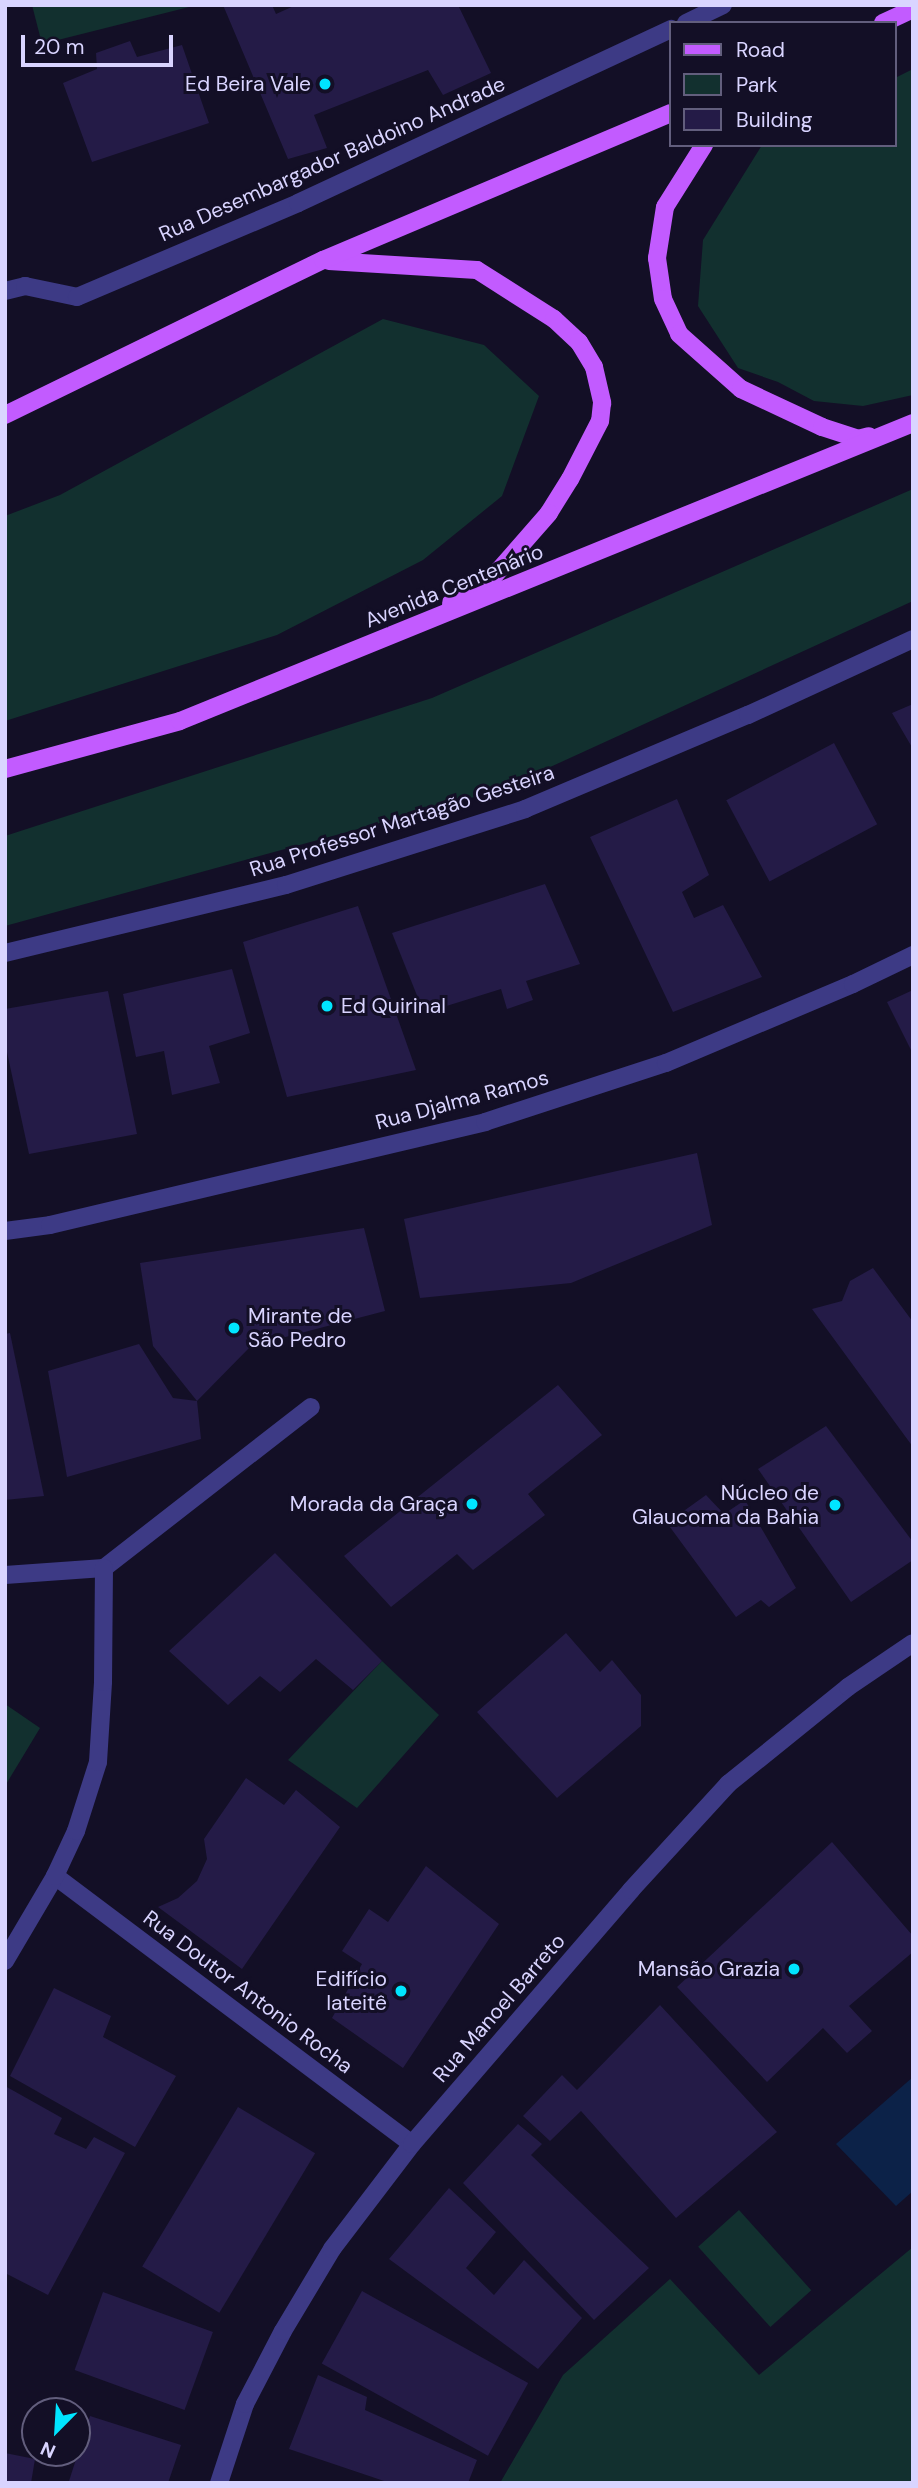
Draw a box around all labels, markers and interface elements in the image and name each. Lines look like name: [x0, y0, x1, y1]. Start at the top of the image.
scale bar: [24, 21, 177, 65]
legend: [670, 21, 897, 147]
text: 20 m: [34, 33, 85, 61]
text: Road: [736, 36, 785, 64]
street label: Rua Desembargador Baldoino Andrade: [155, 71, 509, 247]
place label: Ed Beira Vale: [185, 71, 311, 97]
text: Park: [736, 71, 777, 99]
marker: Ed Beira Vale: [317, 76, 333, 92]
text: Building: [736, 106, 812, 134]
street label: Avenida Centenário: [361, 539, 547, 633]
street label: Rua Professor Martagão Gesteira: [247, 760, 557, 882]
place label: Ed Quirinal: [341, 993, 446, 1019]
marker: Ed Quirinal: [319, 998, 335, 1014]
street label: Rua Djalma Ramos: [373, 1065, 551, 1135]
place label: Mirante de São Pedro: [248, 1303, 352, 1353]
marker: Mirante de São Pedro: [226, 1320, 242, 1336]
place label: Núcleo de Glaucoma da Bahia: [632, 1480, 819, 1530]
place label: Morada da Graça: [290, 1491, 458, 1517]
marker: Núcleo de Glaucoma da Bahia: [825, 1495, 845, 1515]
marker: Morada da Graça: [464, 1496, 480, 1512]
street label: Rua Doutor Antonio Rocha: [138, 1905, 358, 2079]
street label: Rua Manoel Barreto: [428, 1929, 570, 2087]
place label: Mansão Grazia: [638, 1956, 780, 1982]
marker: Mansão Grazia: [786, 1961, 802, 1977]
place label: Edifício Iateitê: [316, 1966, 387, 2016]
marker: Edifício Iateitê: [393, 1983, 409, 1999]
north arrow: [21, 2397, 91, 2467]
text: N: [37, 2436, 59, 2464]

